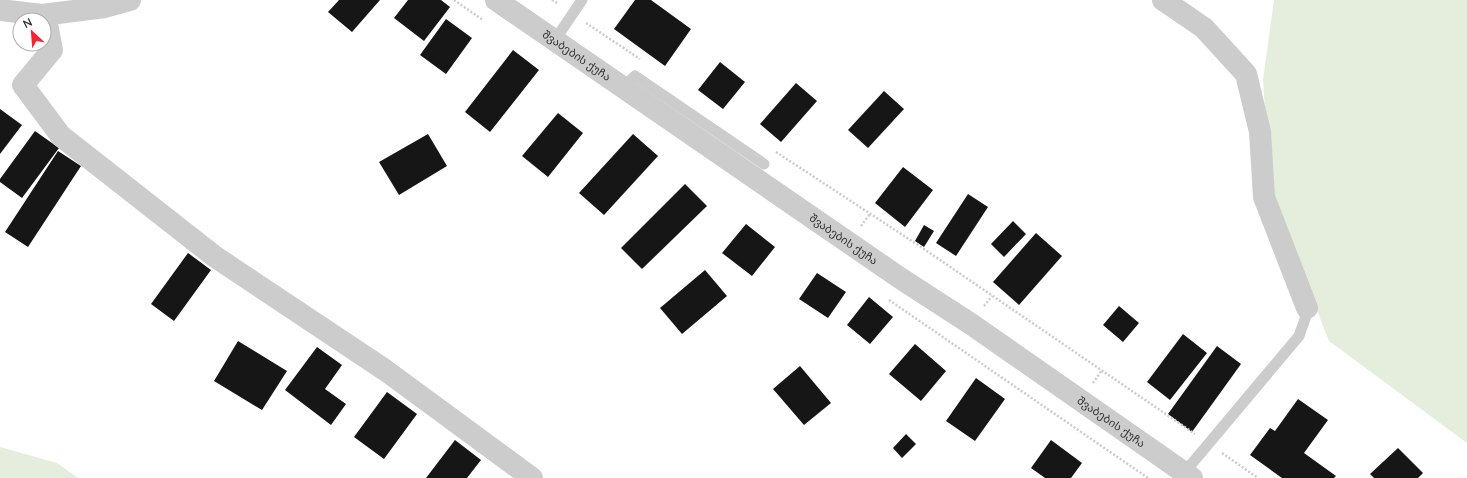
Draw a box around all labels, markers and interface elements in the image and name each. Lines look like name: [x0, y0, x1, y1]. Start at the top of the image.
north arrow: [12, 12, 52, 52]
text: N: [21, 15, 34, 30]
street label: შვაბების ქუჩა: [540, 27, 614, 83]
street label: შვაბების ქუჩა: [807, 211, 881, 267]
street label: შვაბების ქუჩა: [1075, 393, 1148, 450]

